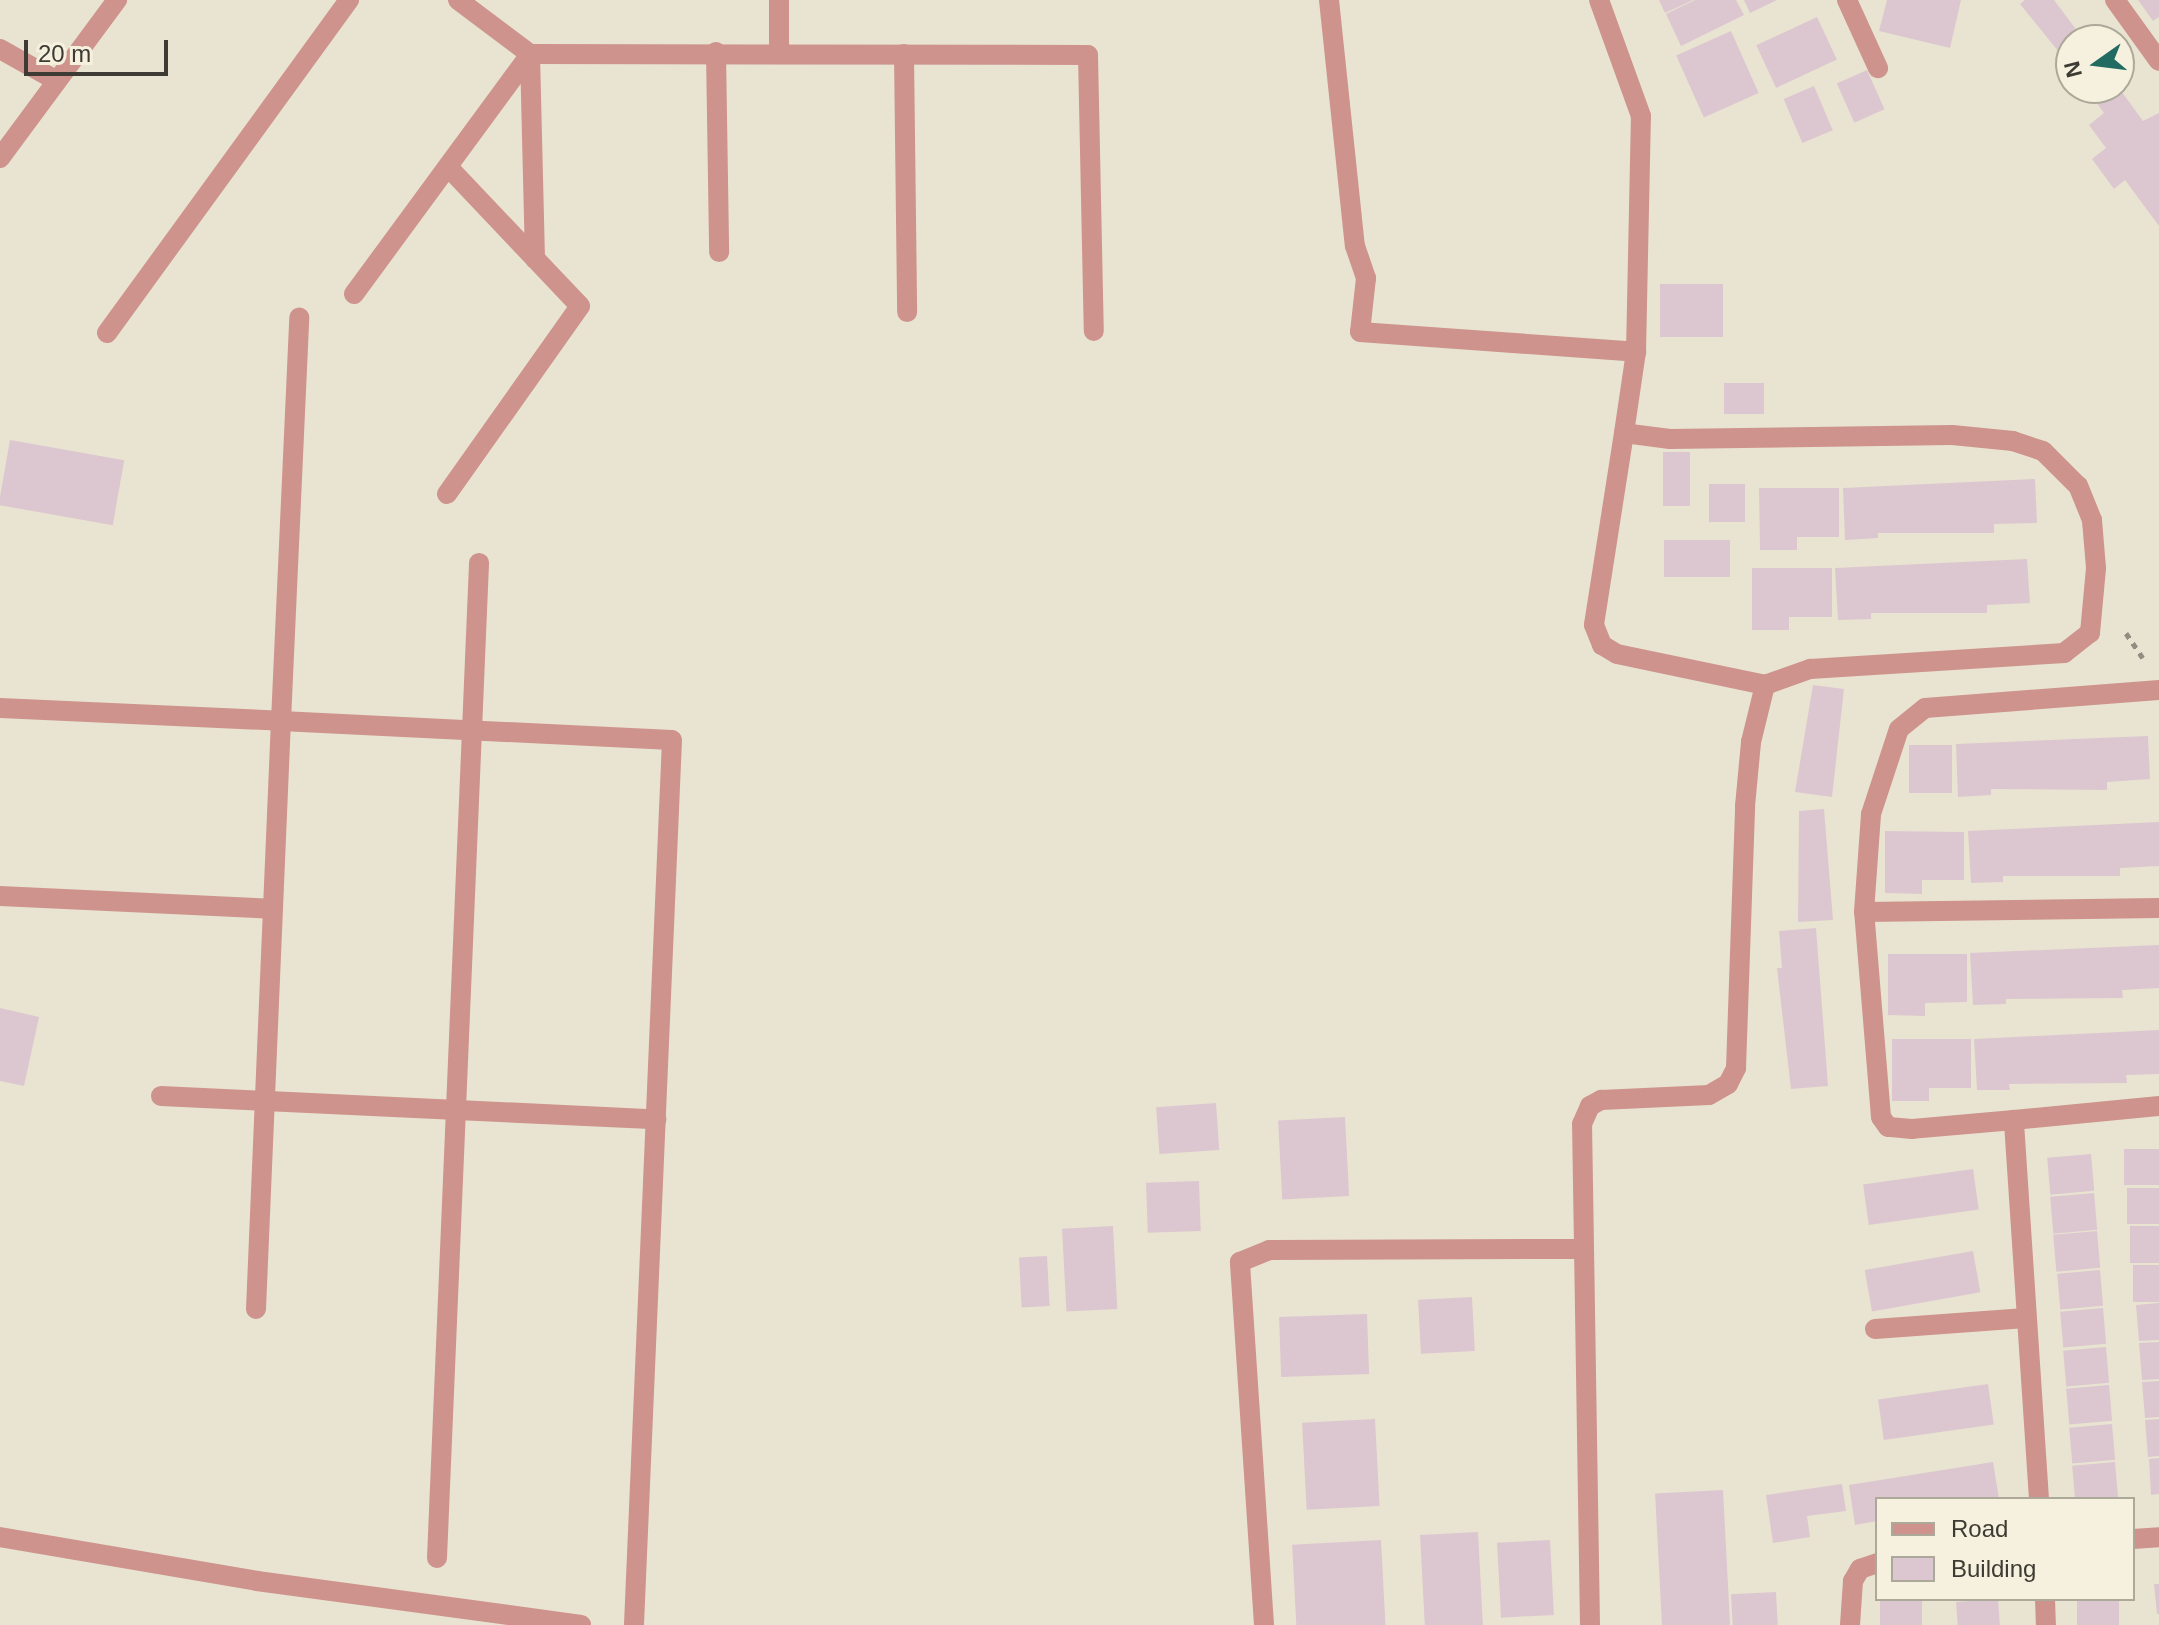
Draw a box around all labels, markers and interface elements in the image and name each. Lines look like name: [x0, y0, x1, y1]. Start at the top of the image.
scale bar: [28, 24, 172, 74]
north arrow: [2055, 24, 2135, 104]
text: 20 m: [38, 40, 91, 67]
text: N: [2059, 59, 2087, 80]
legend: [1875, 1497, 2135, 1601]
text: Road: [1951, 1515, 2008, 1542]
text: Building: [1951, 1555, 2036, 1582]

